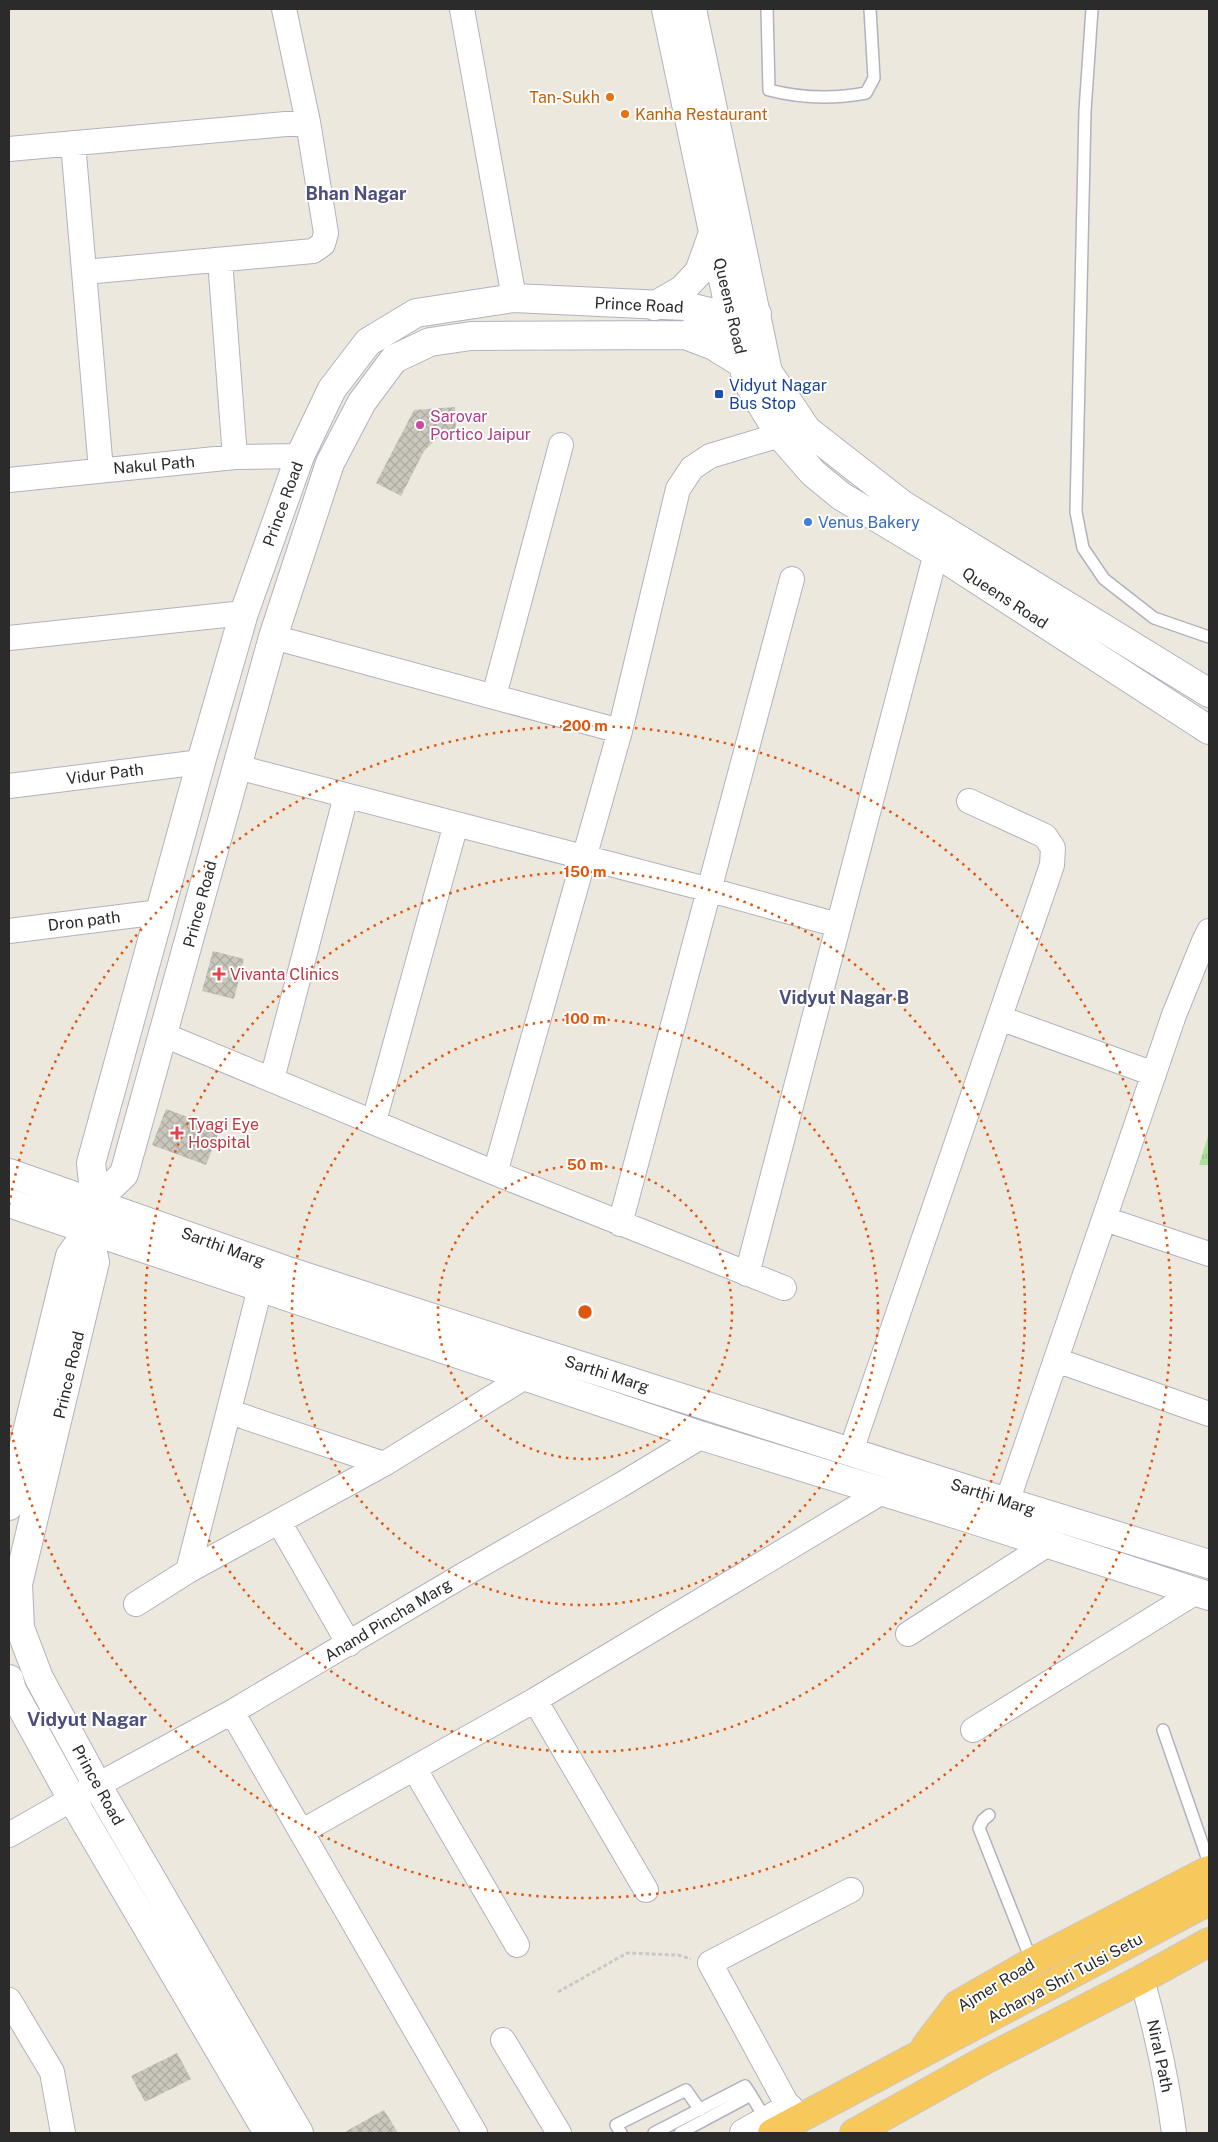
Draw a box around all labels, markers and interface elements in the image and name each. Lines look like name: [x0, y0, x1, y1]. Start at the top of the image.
place label: Tan-Sukh: [529, 88, 600, 107]
marker: Tan-Sukh: [604, 91, 616, 103]
place label: Kanha Restaurant: [635, 105, 768, 124]
marker: Kanha Restaurant: [619, 108, 631, 120]
district label: Bhan Nagar: [306, 183, 407, 204]
street label: Queens Road: [710, 256, 750, 356]
street label: Prince Road: [594, 293, 684, 317]
place label: Vidyut Nagar Bus Stop: [729, 376, 827, 413]
marker: Vidyut Nagar Bus Stop: [713, 388, 725, 400]
place label: Sarovar Portico Jaipur: [430, 407, 531, 444]
marker: Sarovar Portico Jaipur: [414, 419, 426, 431]
street label: Nakul Path: [112, 452, 196, 478]
street label: Prince Road: [259, 459, 307, 549]
place label: Venus Bakery: [818, 513, 920, 532]
marker: Venus Bakery: [802, 516, 814, 528]
street label: Queens Road: [959, 563, 1051, 633]
text: 200 m: [562, 717, 608, 734]
street label: Vidur Path: [65, 760, 145, 788]
street label: Prince Road: [179, 858, 221, 950]
text: 150 m: [563, 863, 607, 880]
street label: Dron path: [47, 907, 121, 935]
place label: Vivanta Clinics: [230, 965, 339, 984]
marker: Vivanta Clinics: [212, 967, 226, 981]
district label: Vidyut Nagar B: [779, 987, 909, 1008]
text: 100 m: [564, 1010, 606, 1027]
place label: Tyagi Eye Hospital: [188, 1115, 259, 1152]
marker: Tyagi Eye Hospital: [170, 1126, 184, 1140]
text: 50 m: [567, 1156, 603, 1173]
street label: Sarthi Marg: [179, 1223, 268, 1271]
centre of rings: [576, 1303, 594, 1321]
street label: Prince Road: [50, 1329, 88, 1421]
street label: Sarthi Marg: [562, 1351, 652, 1397]
street label: Sarthi Marg: [948, 1474, 1038, 1520]
street label: Anand Pincha Marg: [321, 1574, 455, 1665]
district label: Vidyut Nagar: [27, 1708, 147, 1730]
street label: Prince Road: [68, 1741, 128, 1829]
street label: Acharya Shri Tulsi Setu: [984, 1929, 1146, 2027]
street label: Ajmer Road: [954, 1955, 1038, 2015]
street label: Niral Path: [1143, 2018, 1177, 2094]

